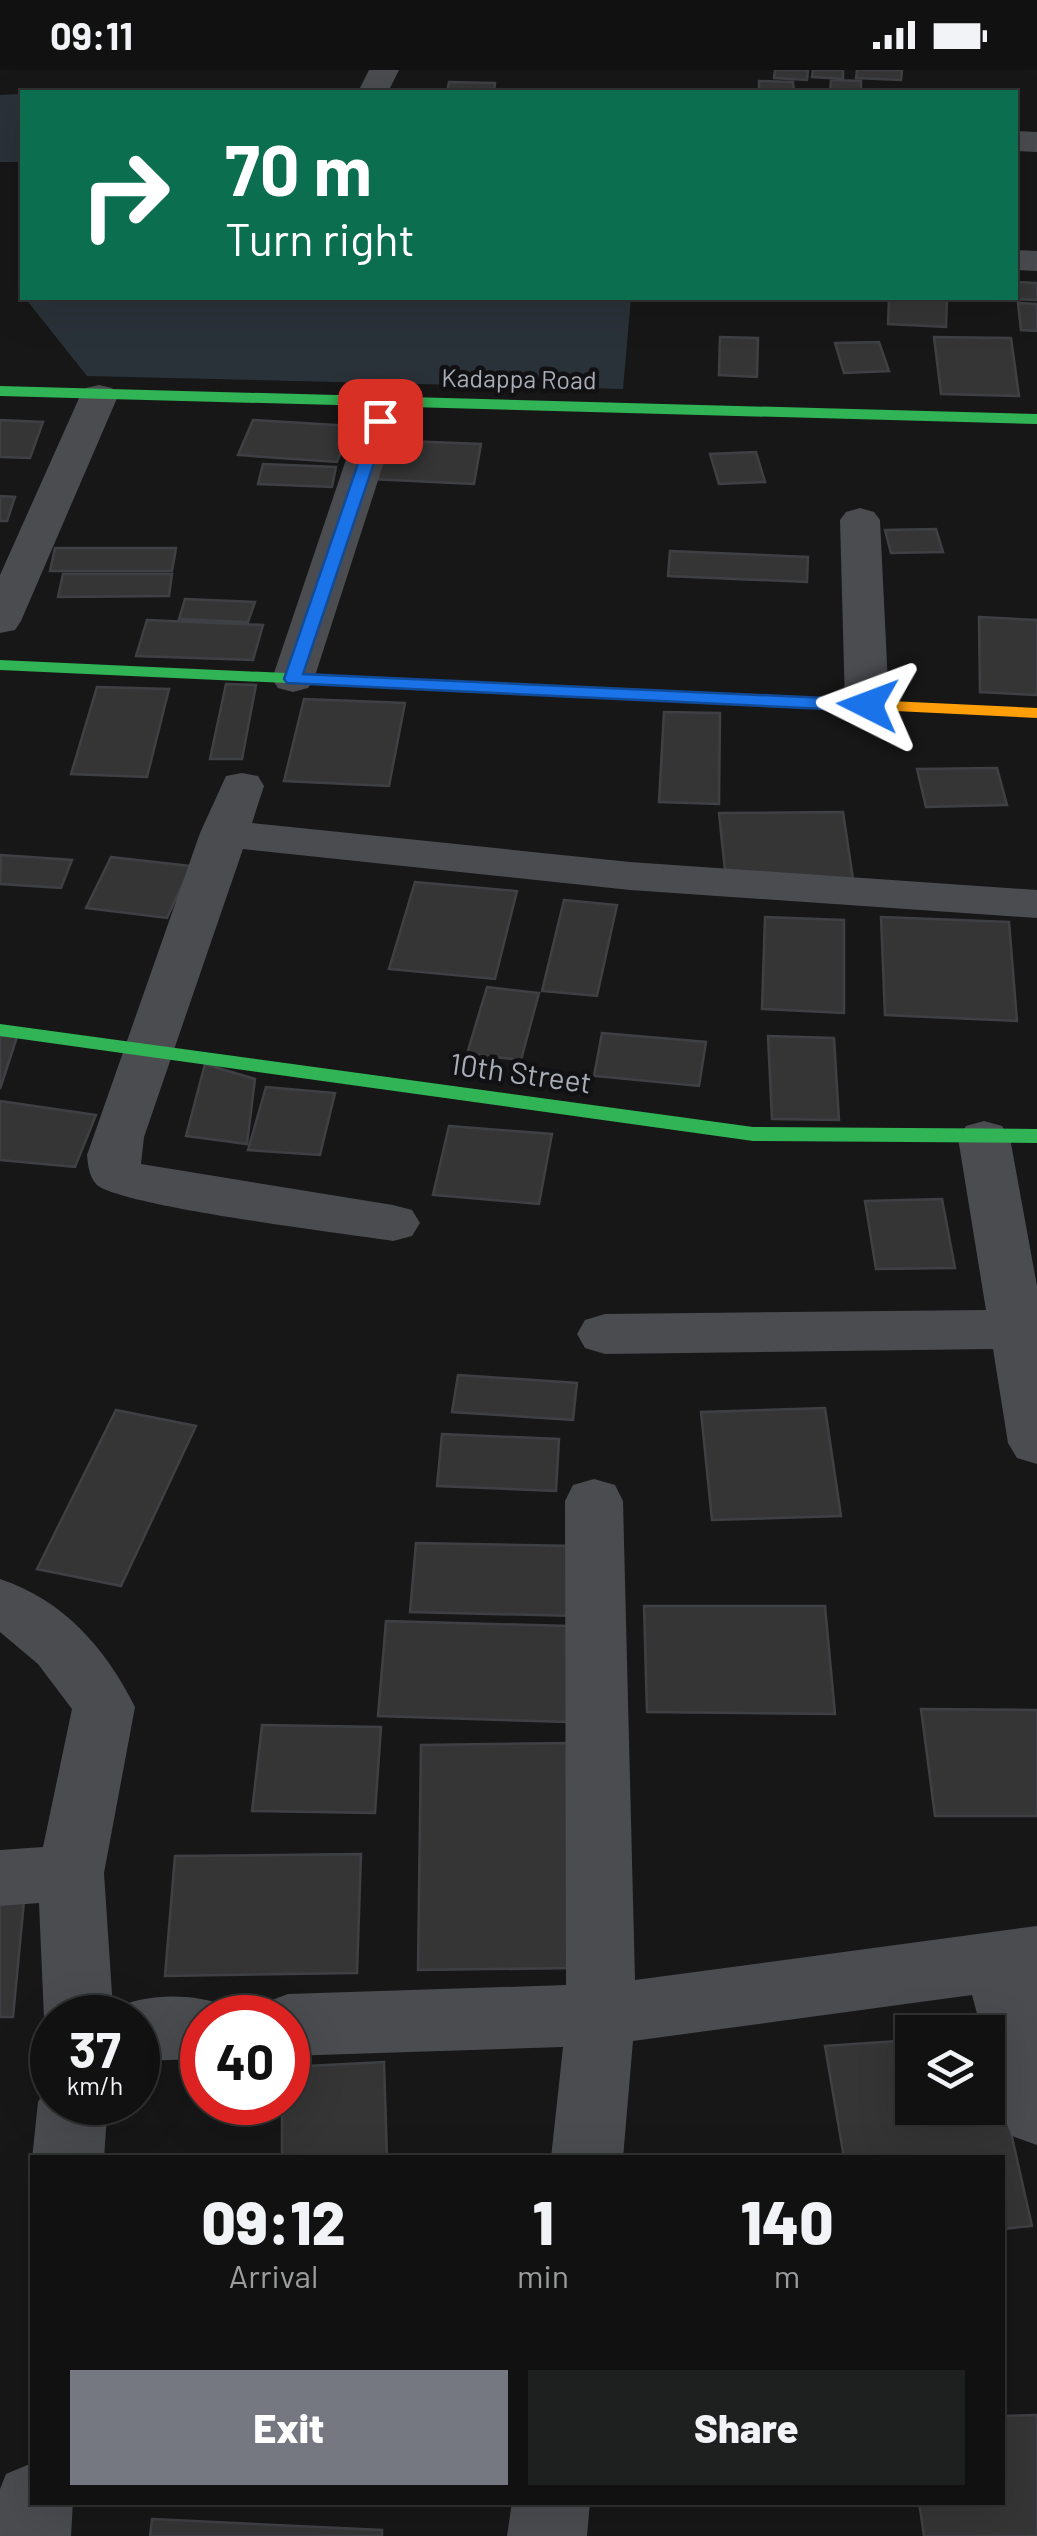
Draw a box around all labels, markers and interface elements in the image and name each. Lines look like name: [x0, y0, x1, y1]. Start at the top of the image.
text: 09:11: [50, 12, 133, 58]
text: 70 m: [225, 126, 372, 210]
icon: right: [60, 130, 190, 260]
text: Turn right: [225, 211, 415, 265]
street label: Kadappa Road: [441, 362, 597, 394]
pin: [338, 379, 423, 464]
icon: arrive: [353, 394, 408, 449]
position arrow: [816, 653, 920, 757]
street label: 10th Street: [448, 1044, 594, 1100]
speed limit sign: 40: [180, 1995, 310, 2125]
map controls: [895, 2015, 1005, 2125]
button: layers: [895, 2015, 1005, 2125]
text: 37: [69, 2018, 121, 2078]
text: km/h: [67, 2070, 123, 2100]
text: 09:12: [202, 2185, 346, 2257]
text: 1: [532, 2185, 554, 2257]
text: 140: [740, 2185, 833, 2257]
text: Arrival: [229, 2256, 318, 2294]
text: min: [517, 2256, 569, 2294]
text: m: [774, 2256, 800, 2294]
button: Exit: [70, 2370, 508, 2485]
button: Share: [528, 2370, 965, 2485]

